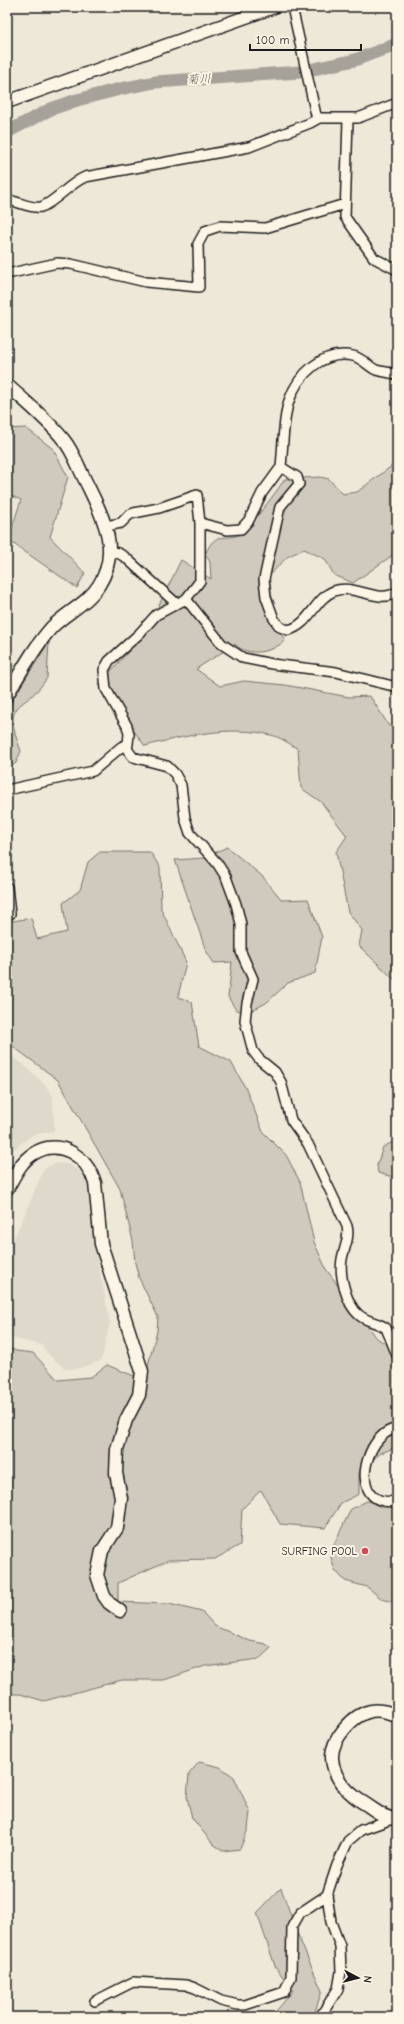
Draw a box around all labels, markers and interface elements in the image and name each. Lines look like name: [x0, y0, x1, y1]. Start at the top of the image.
scale bar: [250, 26, 361, 52]
text: 100 m: [256, 33, 289, 47]
water label: 菊川: [187, 71, 211, 87]
place label: SURFING POOL: [282, 1545, 357, 1558]
marker: SURFING POOL: [360, 1546, 370, 1556]
north arrow: [338, 1958, 378, 1998]
text: N: [361, 1975, 374, 1984]

